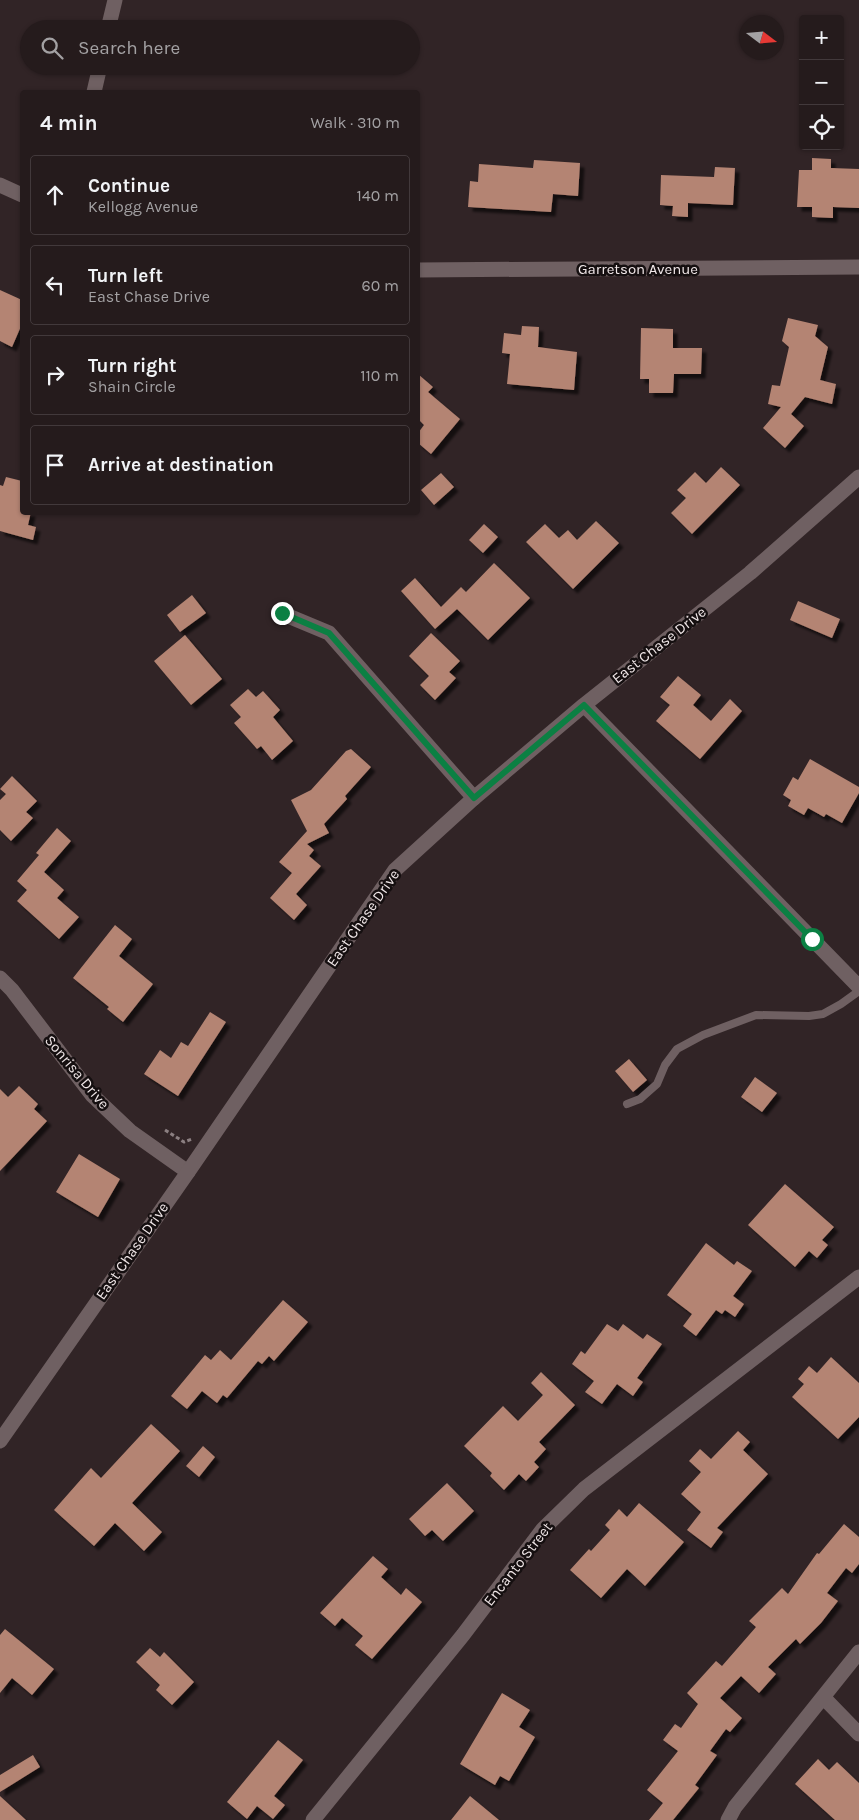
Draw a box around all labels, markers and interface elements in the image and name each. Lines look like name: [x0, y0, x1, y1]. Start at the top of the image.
north arrow: [739, 15, 784, 60]
map controls: [799, 15, 844, 150]
button: +: [799, 15, 844, 60]
search box: [20, 20, 420, 75]
icon: search: [38, 34, 66, 62]
text: Search here: [78, 37, 180, 59]
button: −: [799, 60, 844, 105]
button: locate: [799, 105, 844, 150]
text: 4 min: [40, 111, 98, 135]
text: Walk · 310 m: [310, 113, 400, 132]
text: Continue: [88, 175, 170, 197]
icon: ahead: [41, 181, 69, 209]
text: 140 m: [357, 186, 399, 205]
text: Kellogg Avenue: [88, 197, 198, 216]
street label: Garretson Avenue: [578, 260, 698, 278]
text: Turn left: [88, 265, 163, 287]
icon: left: [41, 271, 69, 299]
text: 60 m: [362, 276, 399, 295]
text: East Chase Drive: [88, 287, 210, 306]
text: Turn right: [88, 355, 177, 377]
icon: right: [41, 361, 69, 389]
text: 110 m: [360, 366, 399, 385]
text: Shain Circle: [88, 377, 176, 396]
icon: arrive: [41, 451, 69, 479]
text: Arrive at destination: [88, 454, 274, 476]
route end: [271, 602, 294, 625]
street label: East Chase Drive: [608, 603, 710, 687]
street label: East Chase Drive: [323, 866, 403, 970]
route start: [801, 928, 824, 951]
street label: Sonrisa Drive: [41, 1031, 113, 1113]
street label: East Chase Drive: [92, 1199, 172, 1303]
street label: Encanto Street: [480, 1518, 556, 1609]

